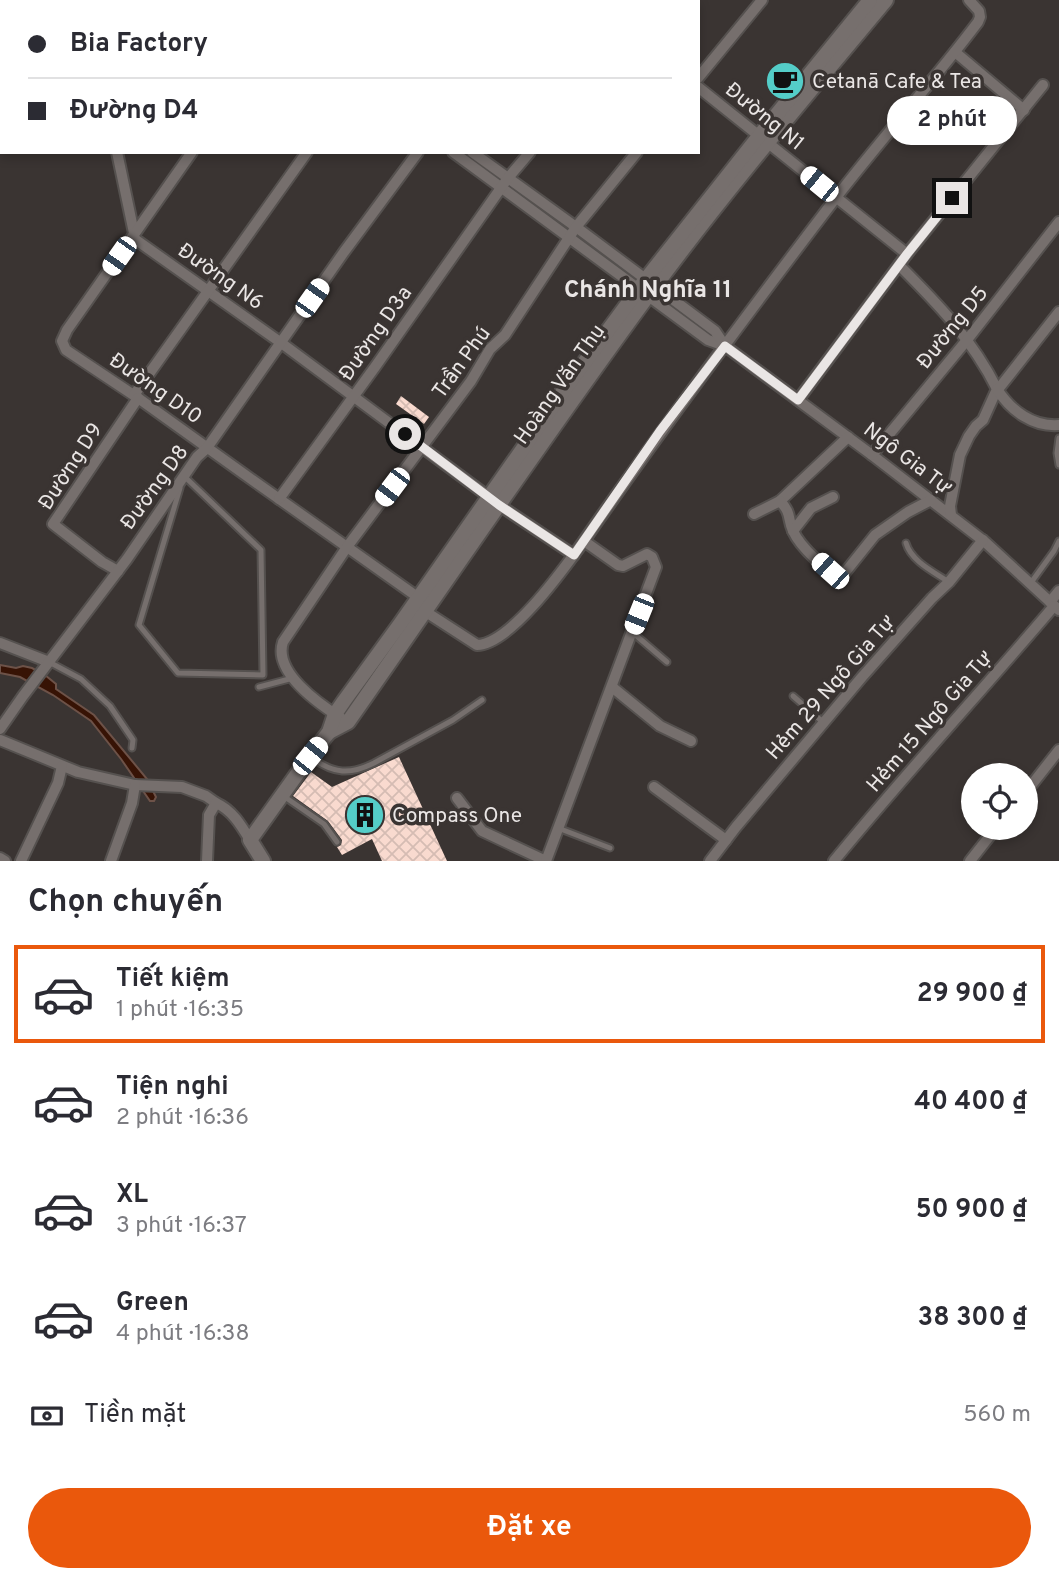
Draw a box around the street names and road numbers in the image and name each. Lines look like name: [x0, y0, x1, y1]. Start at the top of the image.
street label: Đường N1: [719, 77, 809, 157]
street label: Đường N6: [172, 238, 268, 317]
street label: Đường D3a: [334, 281, 419, 387]
street label: Đường D5: [911, 281, 995, 375]
street label: Hoàng Văn Thụ: [509, 319, 612, 450]
street label: Trần Phú: [427, 321, 497, 404]
street label: Đường D10: [103, 347, 207, 431]
street label: Ngô Gia Tự: [857, 417, 957, 502]
street label: Đường D9: [33, 418, 109, 516]
street label: Đường D8: [115, 440, 195, 536]
street label: Hẻm 29 Ngô Gia Tự: [761, 609, 902, 766]
street label: Hẻm 15 Ngô Gia Tự: [861, 645, 999, 798]

